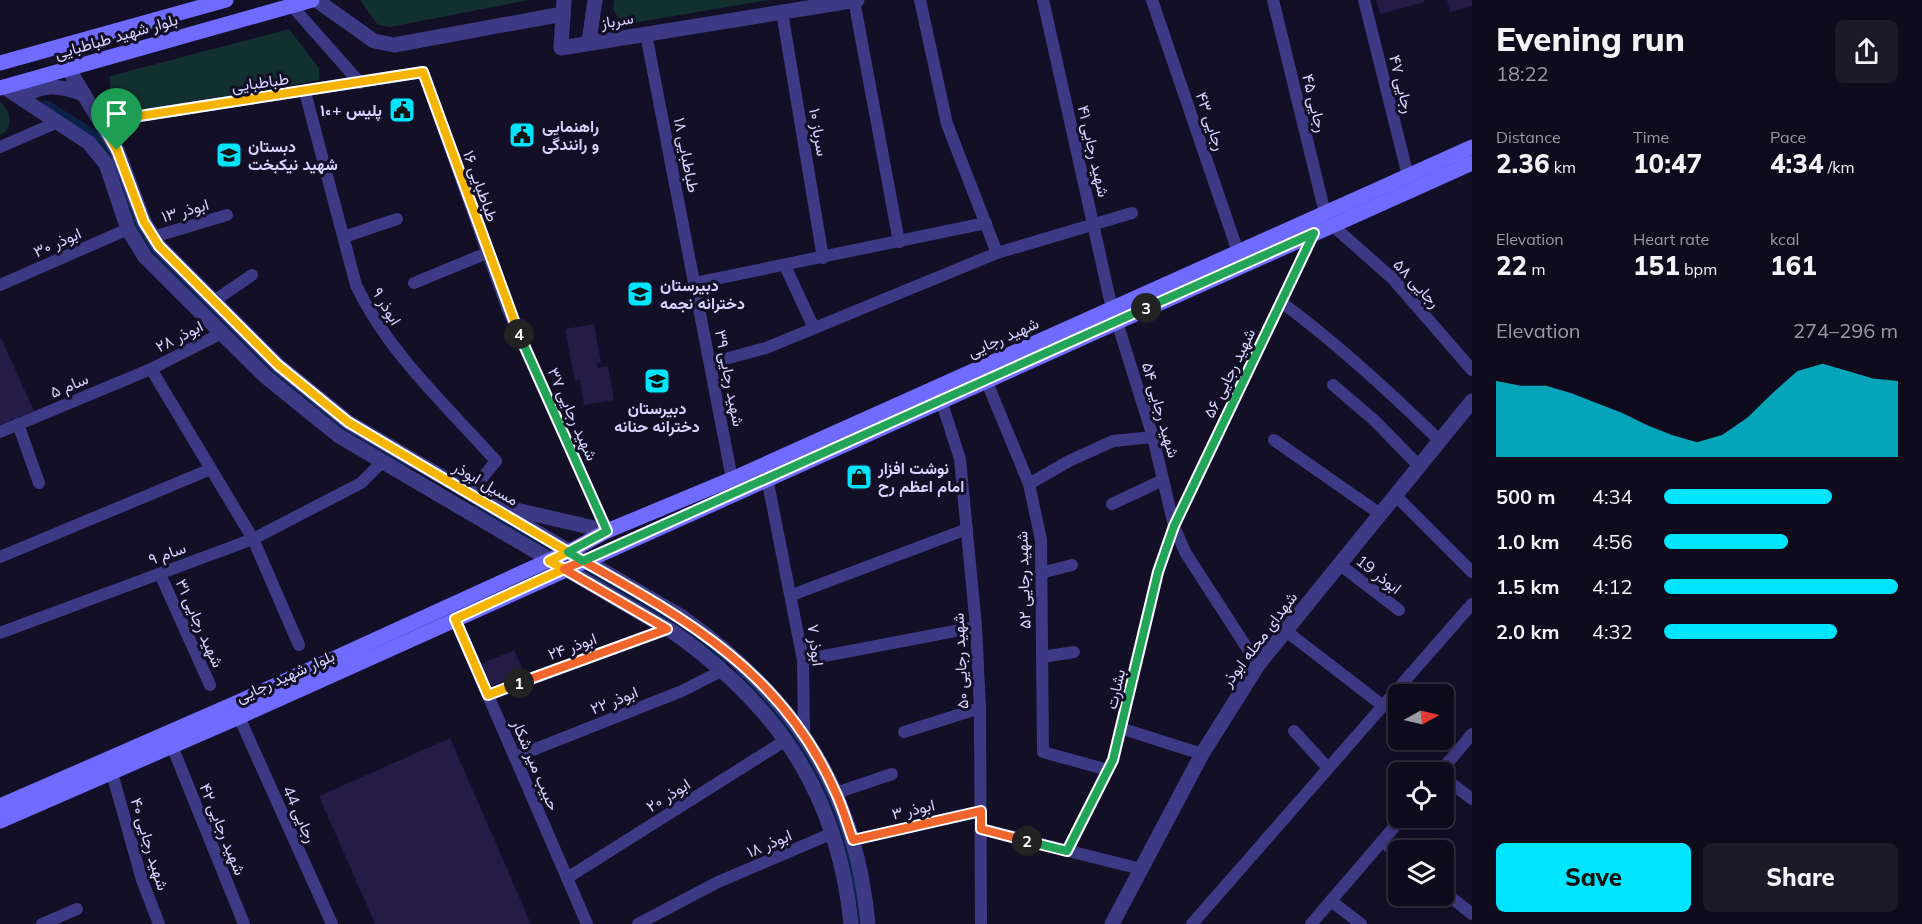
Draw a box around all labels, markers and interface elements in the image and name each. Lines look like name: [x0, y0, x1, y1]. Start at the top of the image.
street label: سرباز: [598, 8, 635, 34]
street label: بلوار شهید طباطبایی: [52, 9, 180, 64]
text: Evening run: [1496, 18, 1685, 59]
button: share: [1835, 20, 1898, 83]
street label: رجایی ۴۷: [1384, 53, 1419, 115]
text: 18:22: [1496, 61, 1549, 86]
street label: طباطبایی: [230, 68, 290, 97]
street label: رجایی ۴۵: [1297, 72, 1332, 135]
pin: [91, 88, 142, 150]
street label: رجایی ۴۳: [1191, 89, 1230, 153]
public building icon: پلیس +۱۰: [387, 95, 417, 125]
icon: arrive: [100, 97, 133, 130]
place label: پلیس +۱۰: [320, 100, 382, 122]
street label: شهید رجایی ۴۱: [1073, 103, 1114, 199]
street label: سرباز ۱۰: [804, 106, 833, 158]
place label: راهنمایی و رانندگی: [542, 116, 599, 155]
street label: طباطبایی ۱۸: [669, 116, 704, 194]
public building icon: راهنمایی و رانندگی: [507, 120, 537, 150]
text: Distance: [1496, 127, 1561, 147]
text: Time: [1633, 127, 1669, 147]
text: Pace: [1770, 127, 1806, 147]
place label: دبستان شهید نیکبخت: [248, 136, 338, 175]
school or university icon: دبستان شهید نیکبخت: [214, 140, 244, 170]
text: 2.36: [1496, 147, 1550, 180]
text: 10:47: [1633, 147, 1702, 180]
text: 4:34: [1770, 147, 1824, 180]
street label: طباطبایی ۱۶: [458, 148, 503, 225]
text: km: [1550, 157, 1576, 177]
text: /km: [1824, 157, 1855, 177]
street label: ابوذر ۱۳: [159, 194, 211, 227]
street label: ابوذر ۳۰: [30, 223, 84, 262]
text: Elevation: [1496, 229, 1564, 249]
text: Heart rate: [1633, 229, 1709, 249]
text: kcal: [1770, 229, 1799, 249]
text: 22: [1496, 249, 1527, 282]
text: 151: [1633, 249, 1680, 282]
text: 161: [1770, 249, 1817, 282]
street label: رجایی ۵۸: [1389, 254, 1445, 312]
text: m: [1527, 259, 1545, 279]
text: bpm: [1680, 259, 1717, 279]
place label: دبیرستان دخترانه نجمه: [660, 275, 745, 314]
school or university icon: دبیرستان دخترانه نجمه: [625, 279, 655, 309]
street label: ابوذر ۹: [367, 283, 406, 329]
pin: 3: [1131, 293, 1161, 323]
text: 3: [1141, 298, 1151, 318]
street label: شهید رجایی: [964, 312, 1042, 362]
street label: ابوذر ۲۸: [152, 316, 207, 357]
text: Elevation: [1496, 318, 1581, 343]
text: 274–296 m: [1793, 318, 1898, 343]
pin: 4: [504, 319, 534, 349]
text: 4: [514, 324, 524, 344]
street label: شهید رجایی ۵۶: [1199, 325, 1260, 421]
street label: شهید رجایی ۳۹: [710, 328, 749, 428]
street label: شهید رجایی ۵۴: [1137, 360, 1184, 460]
street label: شهید رجایی ۳۷: [543, 364, 602, 464]
school or university icon: دبیرستان دخترانه حنانه: [642, 366, 672, 396]
street label: سام ۵: [47, 368, 92, 403]
place label: دبیرستان دخترانه حنانه: [614, 398, 700, 437]
street label: مسیل ابوذر: [448, 456, 522, 511]
place label: نوشت افزار امام اعظم رح: [877, 458, 964, 497]
shop icon: نوشت افزار امام اعظم رح: [844, 462, 874, 492]
text: 500 m: [1496, 484, 1555, 509]
text: 4:34: [1592, 484, 1633, 509]
text: 1.0 km: [1496, 529, 1559, 554]
text: 4:56: [1592, 529, 1633, 554]
street label: شهید رجایی ۵۲: [1011, 531, 1036, 629]
street label: سام ۹: [146, 537, 189, 570]
street label: ابوذر 19: [1352, 550, 1406, 599]
text: 1.5 km: [1496, 574, 1559, 599]
text: 4:12: [1592, 574, 1633, 599]
street label: شهید رجایی ۳۱: [171, 575, 228, 671]
street label: شهدای محله ابوذر: [1216, 587, 1302, 692]
street label: شهید رجایی ۵۰: [947, 612, 974, 710]
text: 2.0 km: [1496, 619, 1559, 644]
text: 4:32: [1592, 619, 1633, 644]
street label: ابوذر ۷: [803, 623, 829, 667]
street label: ابوذر ۲۴: [545, 628, 599, 665]
street label: بلوار شهید رجایی: [232, 645, 338, 708]
street label: بشارت: [1101, 667, 1130, 711]
pin: 1: [504, 668, 534, 698]
text: 1: [514, 673, 524, 693]
street label: ابوذر ۲۲: [587, 681, 641, 719]
north arrow: [1388, 684, 1454, 750]
map controls: [1388, 684, 1454, 906]
street label: حبیب میر شکار: [507, 716, 564, 814]
button: locate: [1388, 762, 1454, 828]
street label: ابوذر ۲۰: [642, 774, 694, 817]
street label: شهید رجایی ۴۲: [195, 780, 251, 878]
street label: رجایی 44: [278, 782, 321, 846]
street label: ابوذر ۳: [890, 794, 937, 825]
street label: شهید رجایی ۴۰: [125, 795, 174, 893]
street label: ابوذر ۱۸: [744, 825, 795, 862]
pin: 2: [1012, 826, 1042, 856]
text: 2: [1022, 831, 1032, 851]
button: layers: [1388, 840, 1454, 906]
button: Save: [1496, 843, 1691, 912]
button: Share: [1703, 843, 1898, 912]

